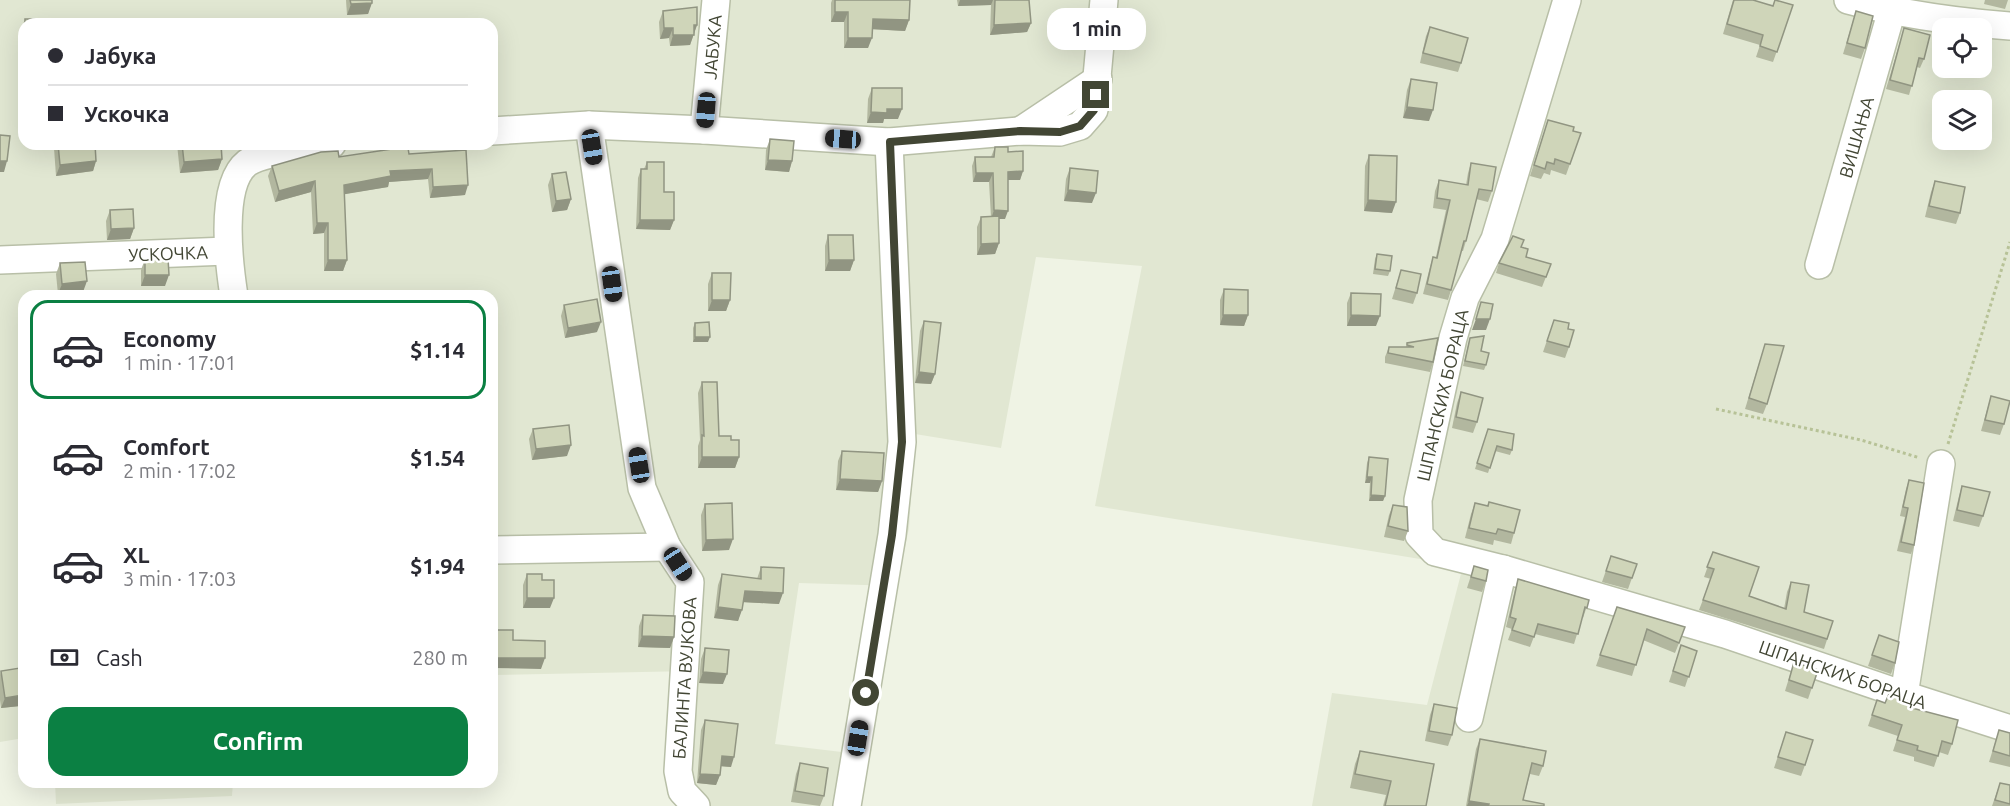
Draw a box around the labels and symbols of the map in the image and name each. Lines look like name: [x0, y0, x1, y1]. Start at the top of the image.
callout: 1 min: [1046, 8, 1146, 50]
street label: ЈАБУКА: [699, 14, 725, 80]
route end: [1082, 81, 1109, 108]
car: [695, 91, 717, 129]
street label: ВИШАЊА: [1835, 94, 1877, 180]
car: [580, 128, 604, 166]
car: [824, 129, 862, 149]
street label: УСКОЧКА: [128, 242, 209, 264]
car: [601, 265, 623, 303]
street label: ШПАНСКИХ БОРАЦА: [1412, 307, 1472, 483]
car: [627, 446, 651, 484]
car: [661, 544, 695, 584]
street label: БАЛИНТА ВУЈКОВА: [668, 596, 700, 760]
street label: ШПАНСКИХ БОРАЦА: [1757, 636, 1930, 712]
route start: [852, 679, 879, 706]
car: [846, 719, 870, 757]

